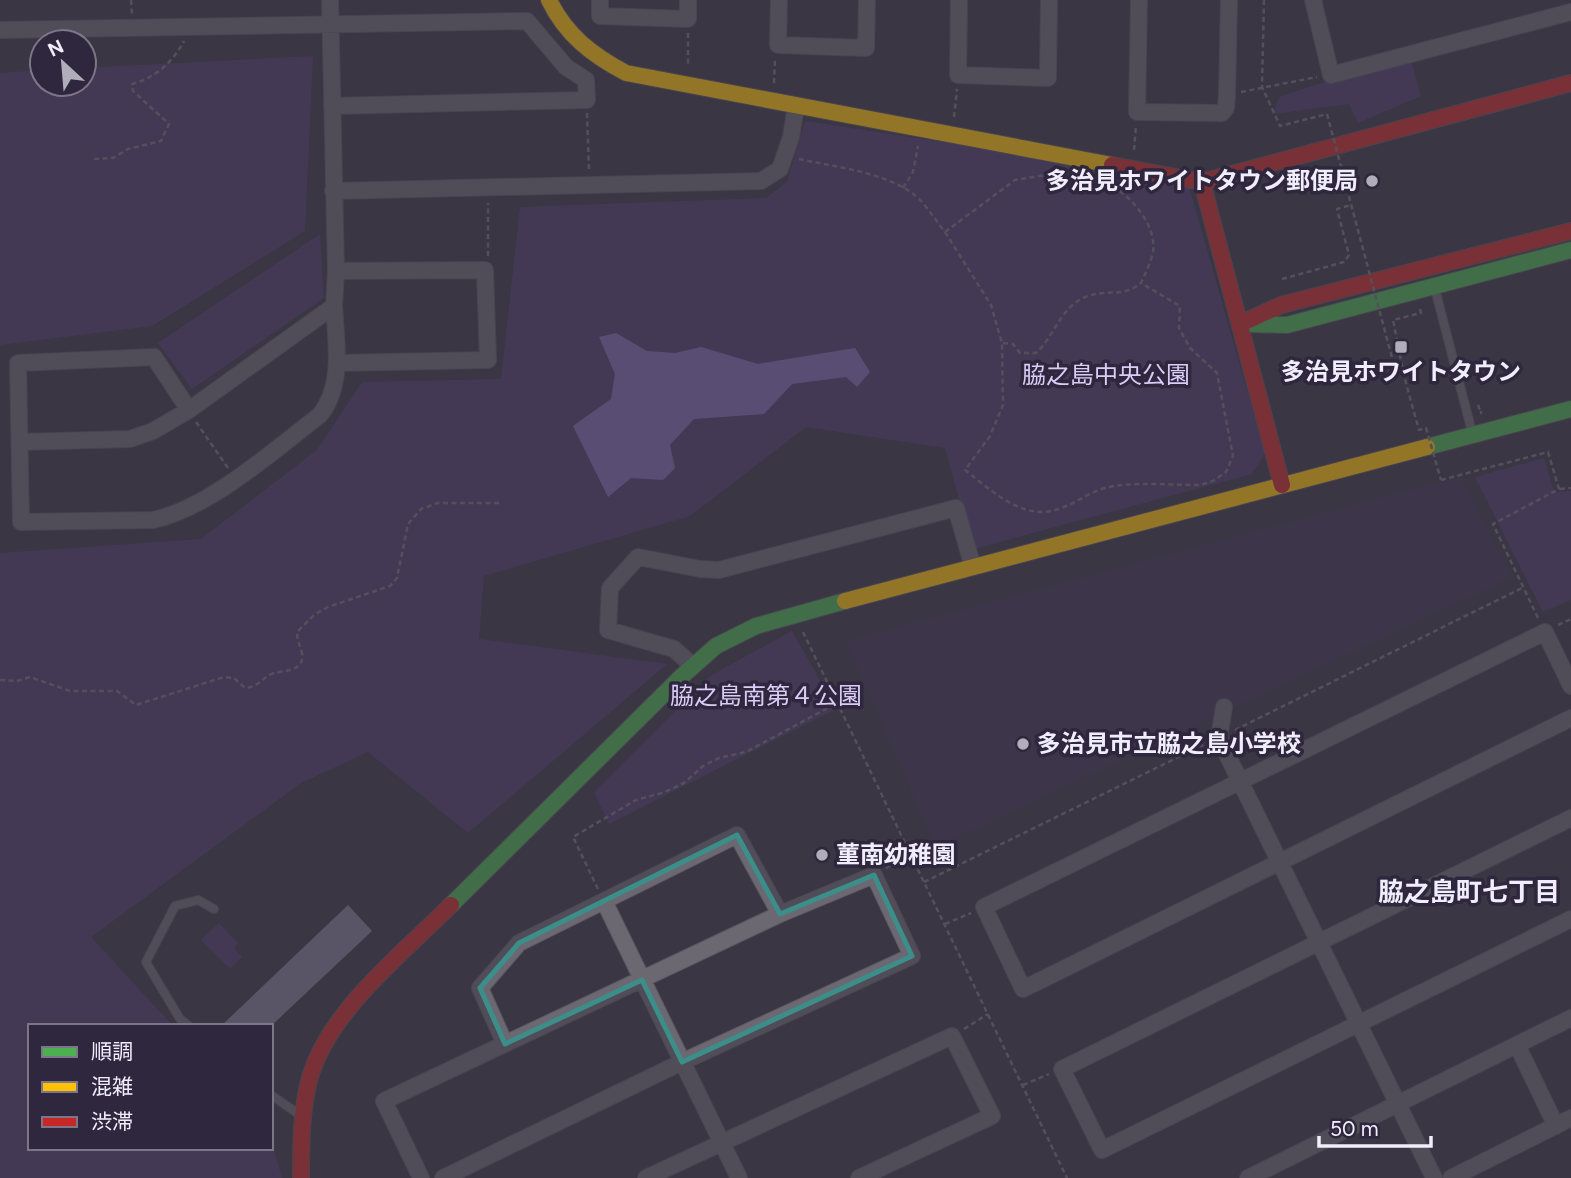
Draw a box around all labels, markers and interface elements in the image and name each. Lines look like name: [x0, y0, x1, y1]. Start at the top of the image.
north arrow: [28, 28, 98, 98]
text: N: [44, 35, 67, 62]
place label: 多治見ホワイトタウン郵便局: [1046, 166, 1358, 195]
marker: 多治見ホワイトタウン郵便局: [1364, 173, 1380, 189]
marker: 多治見ホワイトタウン: [1393, 339, 1409, 355]
place label: 多治見ホワイトタウン: [1281, 357, 1521, 386]
park label: 脇之島中央公園: [1022, 360, 1190, 389]
park label: 脇之島南第４公園: [670, 681, 862, 710]
place label: 多治見市立脇之島小学校: [1037, 729, 1301, 758]
marker: 多治見市立脇之島小学校: [1015, 736, 1031, 752]
place label: 菫南幼稚園: [836, 840, 956, 869]
marker: 菫南幼稚園: [814, 847, 830, 863]
district label: 脇之島町七丁目: [1378, 876, 1560, 908]
legend: [28, 1024, 273, 1150]
text: 順調: [91, 1039, 133, 1064]
text: 混雑: [91, 1074, 133, 1099]
scale bar: [1319, 1104, 1431, 1148]
text: 渋滞: [91, 1109, 133, 1134]
text: 50 m: [1330, 1116, 1379, 1141]

